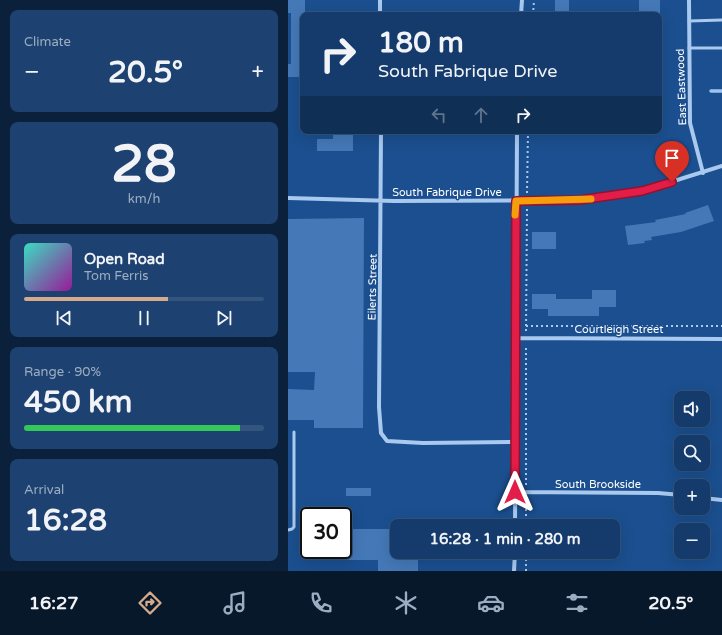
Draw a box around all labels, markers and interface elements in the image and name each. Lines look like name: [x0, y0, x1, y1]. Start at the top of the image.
text: 180 m: [378, 26, 464, 60]
icon: right: [312, 28, 364, 80]
text: Climate: [24, 34, 71, 50]
street label: East Eastwood: [674, 48, 689, 126]
text: 20.5°: [108, 54, 183, 91]
text: −: [24, 59, 40, 85]
text: +: [252, 59, 264, 85]
text: South Fabrique Drive: [378, 60, 557, 82]
icon: left: [428, 104, 450, 126]
icon: ahead: [470, 104, 492, 126]
icon: right: [512, 104, 534, 126]
text: 28: [111, 133, 177, 196]
pin: [655, 141, 689, 182]
icon: arrive: [661, 147, 683, 169]
street label: South Fabrique Drive: [392, 186, 502, 199]
text: km/h: [128, 191, 160, 207]
text: Open Road: [84, 250, 165, 268]
street label: Eilerts Street: [365, 254, 380, 320]
text: Tom Ferris: [84, 268, 148, 284]
icon: previous: [53, 307, 75, 329]
icon: pause: [133, 307, 155, 329]
icon: next: [213, 307, 235, 329]
street label: Courtleigh Street: [575, 323, 663, 336]
text: Range · 90%: [24, 364, 101, 380]
text: 450 km: [24, 384, 132, 421]
map controls: [674, 391, 710, 559]
button: sound: [674, 391, 710, 427]
button: search: [674, 435, 710, 471]
position arrow: [494, 471, 536, 513]
street label: South Brookside: [555, 478, 641, 491]
button: +: [674, 479, 710, 515]
text: Arrival: [24, 482, 64, 498]
text: 16:28: [24, 502, 107, 539]
speed limit sign: 30: [300, 507, 352, 559]
button: −: [674, 523, 710, 559]
text: 16:28 · 1 min · 280 m: [430, 530, 580, 548]
icon: directions: [136, 589, 164, 617]
icon: music: [221, 589, 249, 617]
icon: phone: [307, 589, 335, 617]
icon: climate: [392, 589, 420, 617]
icon: car: [477, 589, 505, 617]
icon: filters: [563, 589, 591, 617]
text: 16:27: [29, 592, 79, 614]
text: 20.5°: [648, 592, 693, 614]

